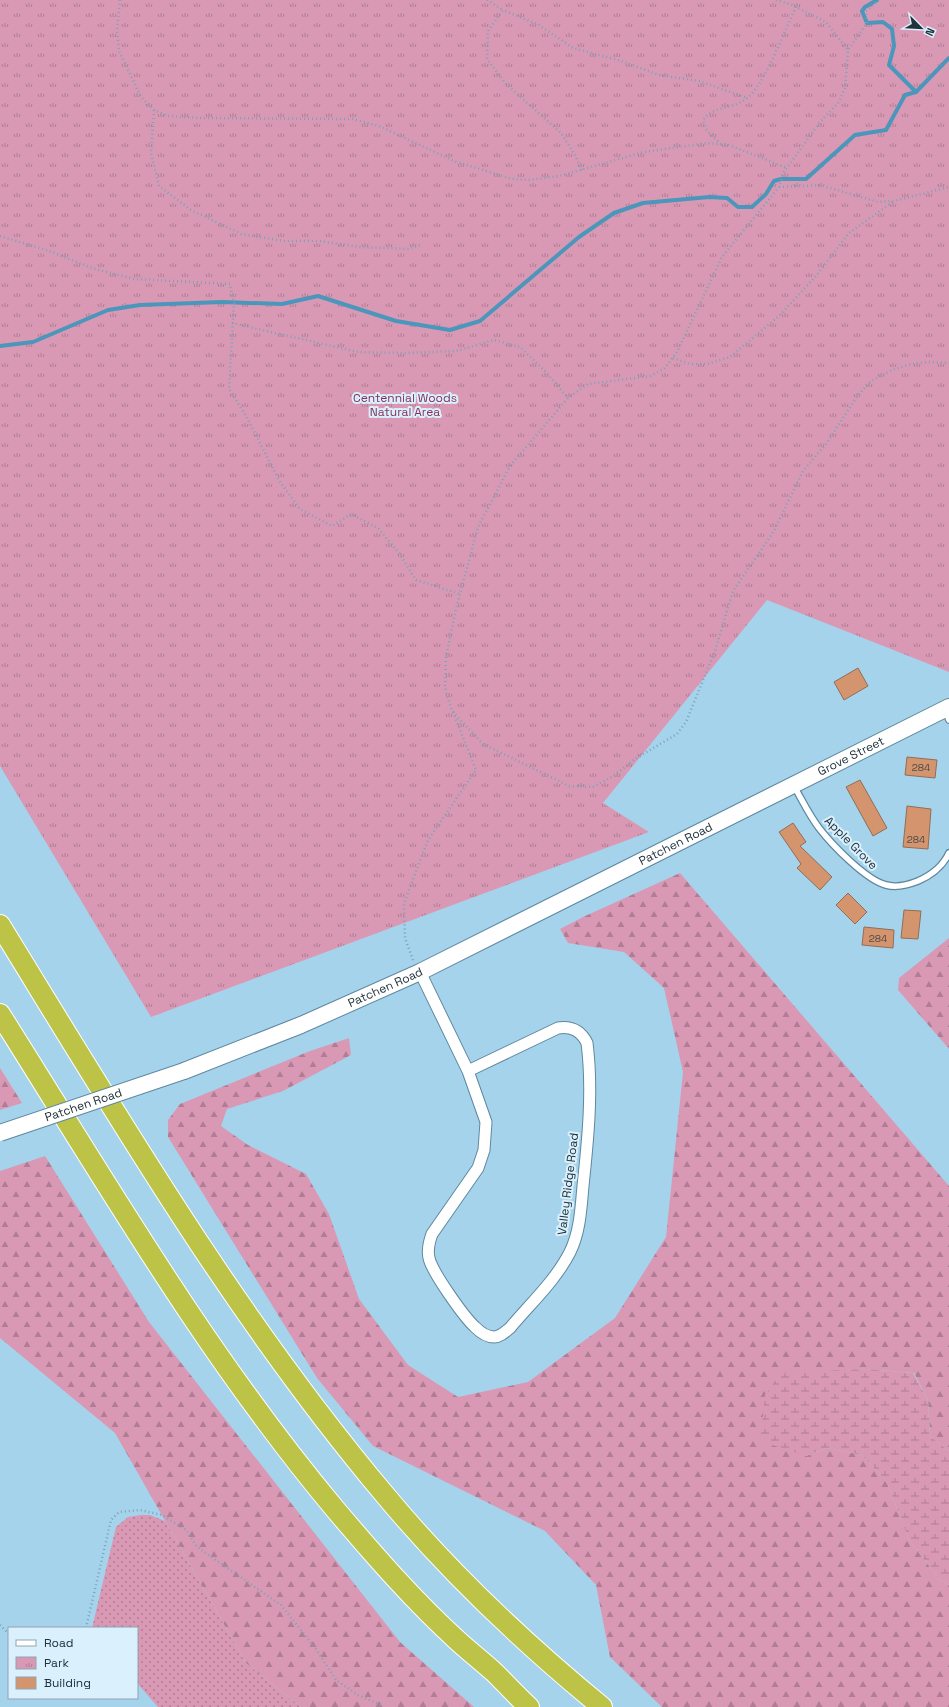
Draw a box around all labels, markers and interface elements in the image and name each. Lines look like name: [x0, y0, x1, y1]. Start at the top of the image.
north arrow: [901, 8, 941, 48]
text: N: [922, 26, 938, 38]
park label: Centennial Woods Natural Area: [353, 390, 457, 420]
street label: Grove Street: [815, 733, 887, 780]
house number: 284: [912, 761, 930, 774]
street label: Apple Grove: [821, 813, 881, 873]
street label: Patchen Road: [636, 819, 715, 869]
house number: 284: [907, 833, 925, 846]
house number: 284: [869, 932, 887, 945]
street label: Patchen Road: [345, 964, 425, 1011]
street label: Patchen Road: [43, 1084, 124, 1125]
street label: Valley Ridge Road: [554, 1132, 582, 1236]
legend: [8, 1627, 138, 1699]
text: Road: [44, 1635, 73, 1651]
text: Park: [44, 1655, 69, 1671]
text: Building: [44, 1675, 91, 1691]

